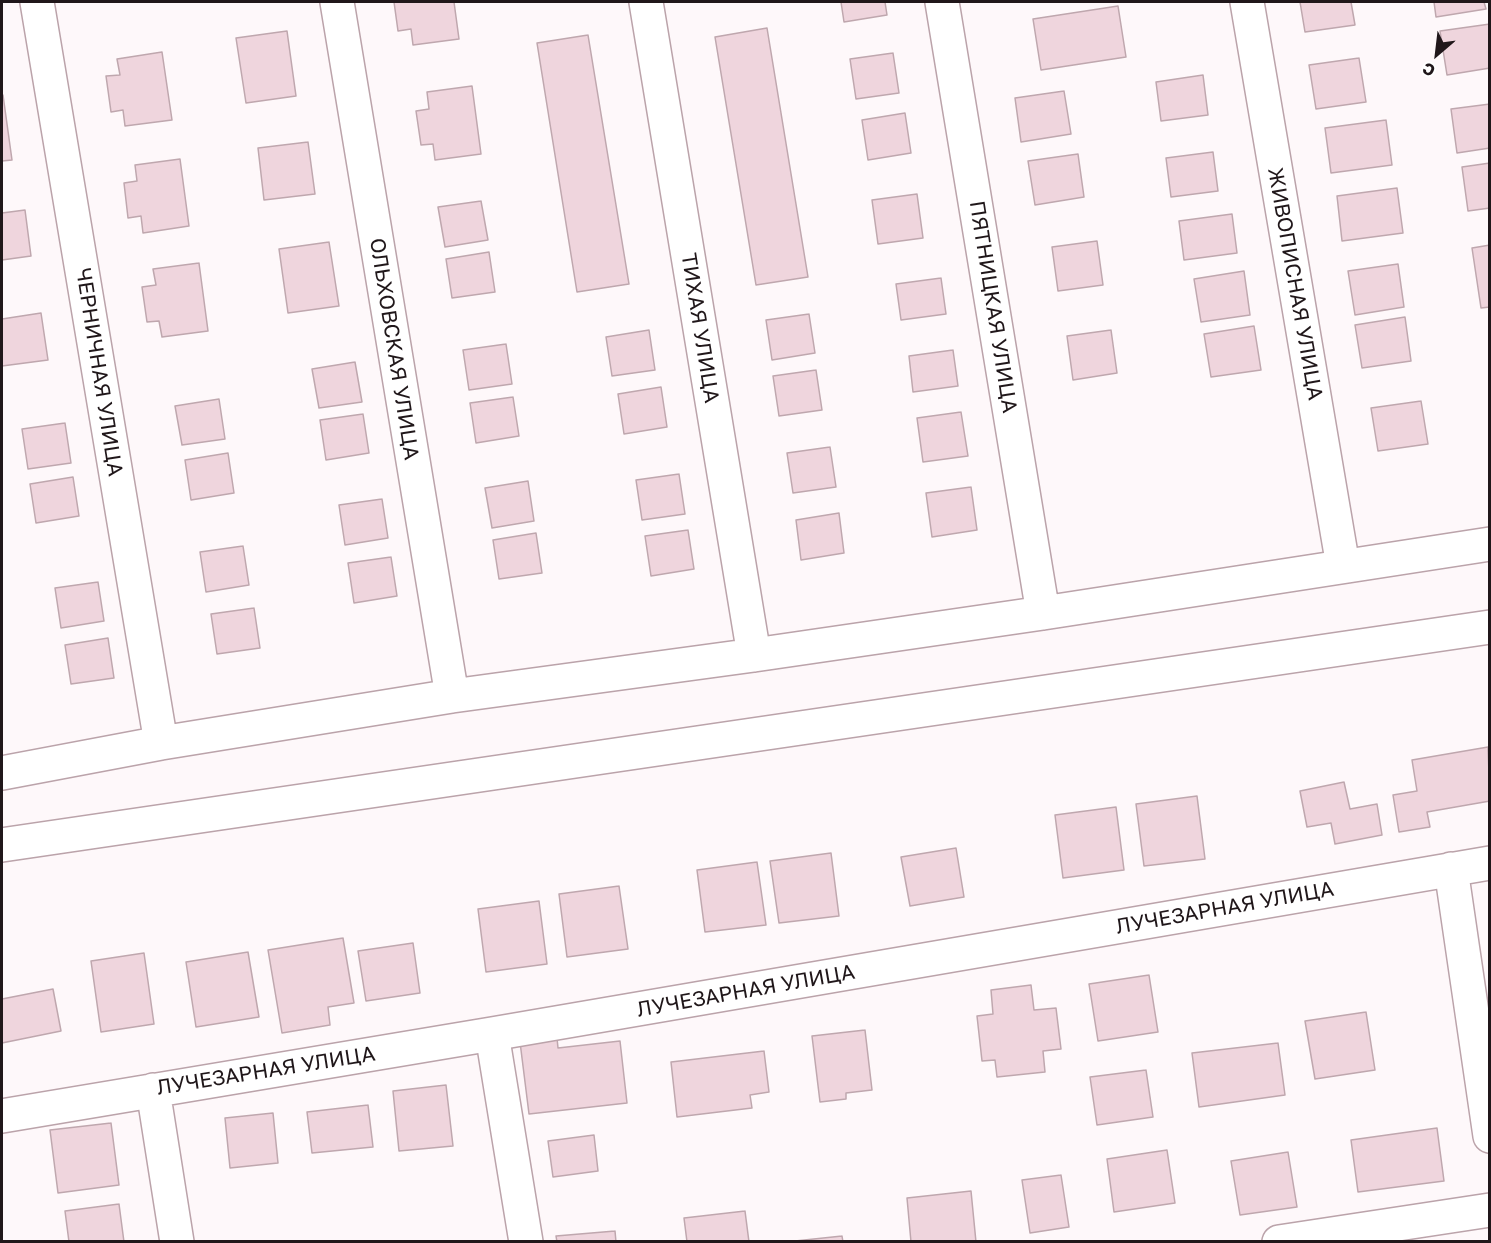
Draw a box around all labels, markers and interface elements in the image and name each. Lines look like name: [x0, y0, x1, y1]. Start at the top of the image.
north arrow: [1407, 24, 1467, 84]
text: С: [1419, 58, 1438, 81]
street label: ЖИВОПИСНАЯ УЛИЦА: [1262, 166, 1328, 402]
street label: ПЯТНИЦКАЯ УЛИЦА: [964, 199, 1022, 415]
street label: ОЛЬХОВСКАЯ УЛИЦА: [364, 236, 424, 462]
street label: ТИХАЯ УЛИЦА: [676, 251, 724, 405]
street label: ЧЕРНИЧНАЯ УЛИЦА: [70, 266, 128, 478]
street label: ЛУЧЕЗАРНАЯ УЛИЦА: [1114, 876, 1336, 940]
street label: ЛУЧЕЗАРНАЯ УЛИЦА: [635, 959, 857, 1023]
street label: ЛУЧЕЗАРНАЯ УЛИЦА: [155, 1041, 377, 1101]

